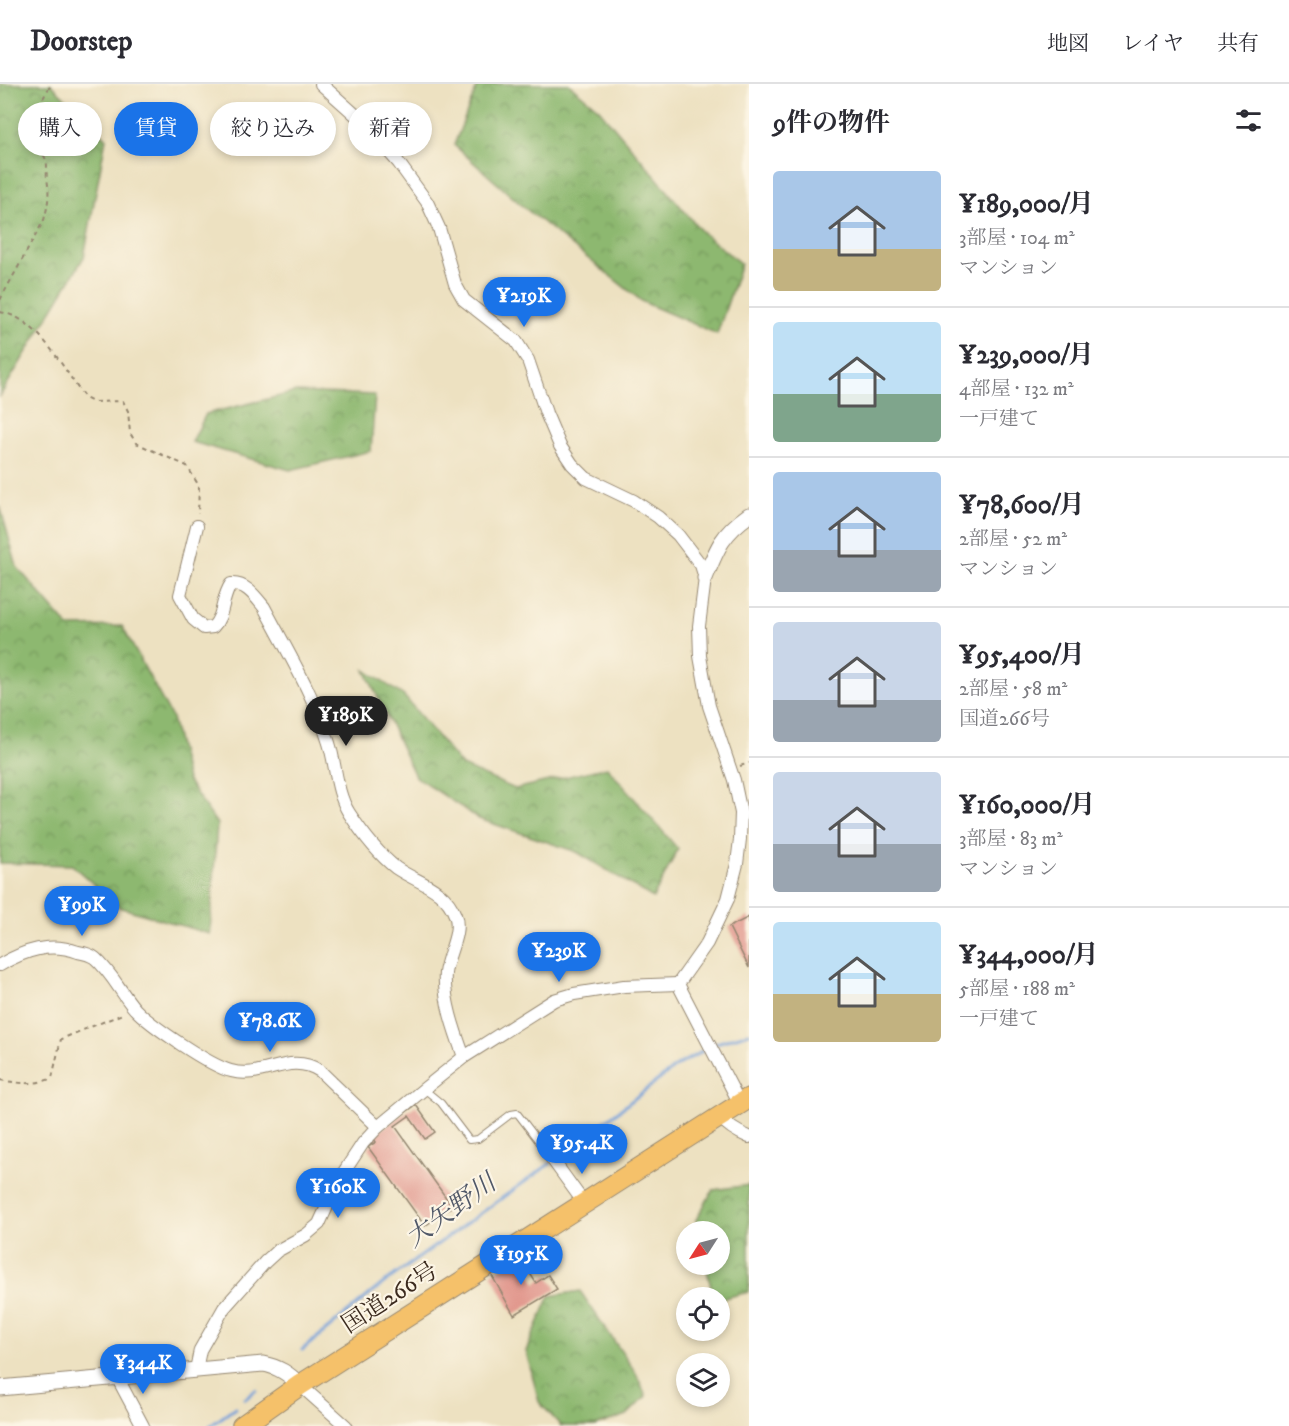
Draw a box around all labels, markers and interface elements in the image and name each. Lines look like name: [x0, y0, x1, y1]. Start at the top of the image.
text: Doorstep: [30, 24, 132, 59]
text: 地図: [1047, 31, 1089, 57]
text: レイヤ: [1122, 31, 1184, 57]
text: 共有: [1217, 31, 1259, 57]
chip: 購入: [18, 102, 102, 156]
chip: 賃貸: [114, 102, 198, 156]
chip: 絞り込み: [210, 102, 336, 156]
chip: 新着: [348, 102, 432, 156]
icon: filters: [1232, 104, 1265, 137]
text: 9件の物件: [773, 107, 890, 140]
text: ¥189,000/月: [959, 188, 1094, 221]
icon: home: [821, 195, 893, 267]
text: 3部屋 · 104 m²: [959, 226, 1075, 251]
text: マンション: [959, 256, 1058, 281]
pin: ¥219K: [482, 277, 566, 328]
text: ¥219K: [497, 284, 551, 309]
text: ¥239,000/月: [959, 339, 1094, 372]
icon: home: [821, 346, 893, 418]
text: 4部屋 · 132 m²: [959, 377, 1074, 402]
text: 一戸建て: [959, 407, 1039, 432]
text: ¥78,600/月: [959, 489, 1085, 522]
icon: home: [821, 496, 893, 568]
text: 2部屋 · 52 m²: [959, 527, 1067, 552]
text: マンション: [959, 557, 1058, 582]
text: ¥95,400/月: [959, 639, 1085, 672]
icon: home: [821, 646, 893, 718]
text: 2部屋 · 58 m²: [959, 677, 1067, 702]
pin: ¥189K: [304, 696, 388, 747]
text: ¥189K: [319, 703, 373, 728]
text: 国道266号: [959, 707, 1050, 732]
text: ¥160,000/月: [959, 789, 1095, 822]
icon: home: [821, 796, 893, 868]
text: 3部屋 · 83 m²: [959, 827, 1063, 852]
text: マンション: [959, 857, 1058, 882]
pin: ¥99K: [46, 886, 118, 937]
text: ¥99K: [58, 893, 106, 918]
pin: ¥239K: [517, 932, 601, 983]
text: ¥239K: [532, 939, 586, 964]
text: ¥344,000/月: [959, 939, 1099, 972]
icon: home: [821, 946, 893, 1018]
text: 5部屋 · 188 m²: [959, 977, 1075, 1002]
pin: ¥78.6K: [221, 1002, 319, 1053]
text: 一戸建て: [959, 1007, 1039, 1032]
text: ¥78.6K: [238, 1009, 302, 1034]
pin: ¥95.4K: [533, 1124, 631, 1175]
text: ¥95.4K: [550, 1131, 614, 1156]
water label: 大矢野川: [399, 1165, 505, 1255]
pin: ¥160K: [296, 1168, 380, 1219]
text: ¥160K: [310, 1175, 366, 1200]
north arrow: [676, 1221, 730, 1275]
map controls: [676, 1221, 730, 1407]
pin: ¥195K: [479, 1235, 563, 1286]
text: ¥195K: [494, 1242, 548, 1267]
street label: 国道266号: [336, 1256, 444, 1340]
button: locate: [676, 1287, 730, 1341]
pin: ¥344K: [101, 1344, 185, 1395]
text: ¥344K: [114, 1351, 172, 1376]
button: layers: [676, 1353, 730, 1407]

